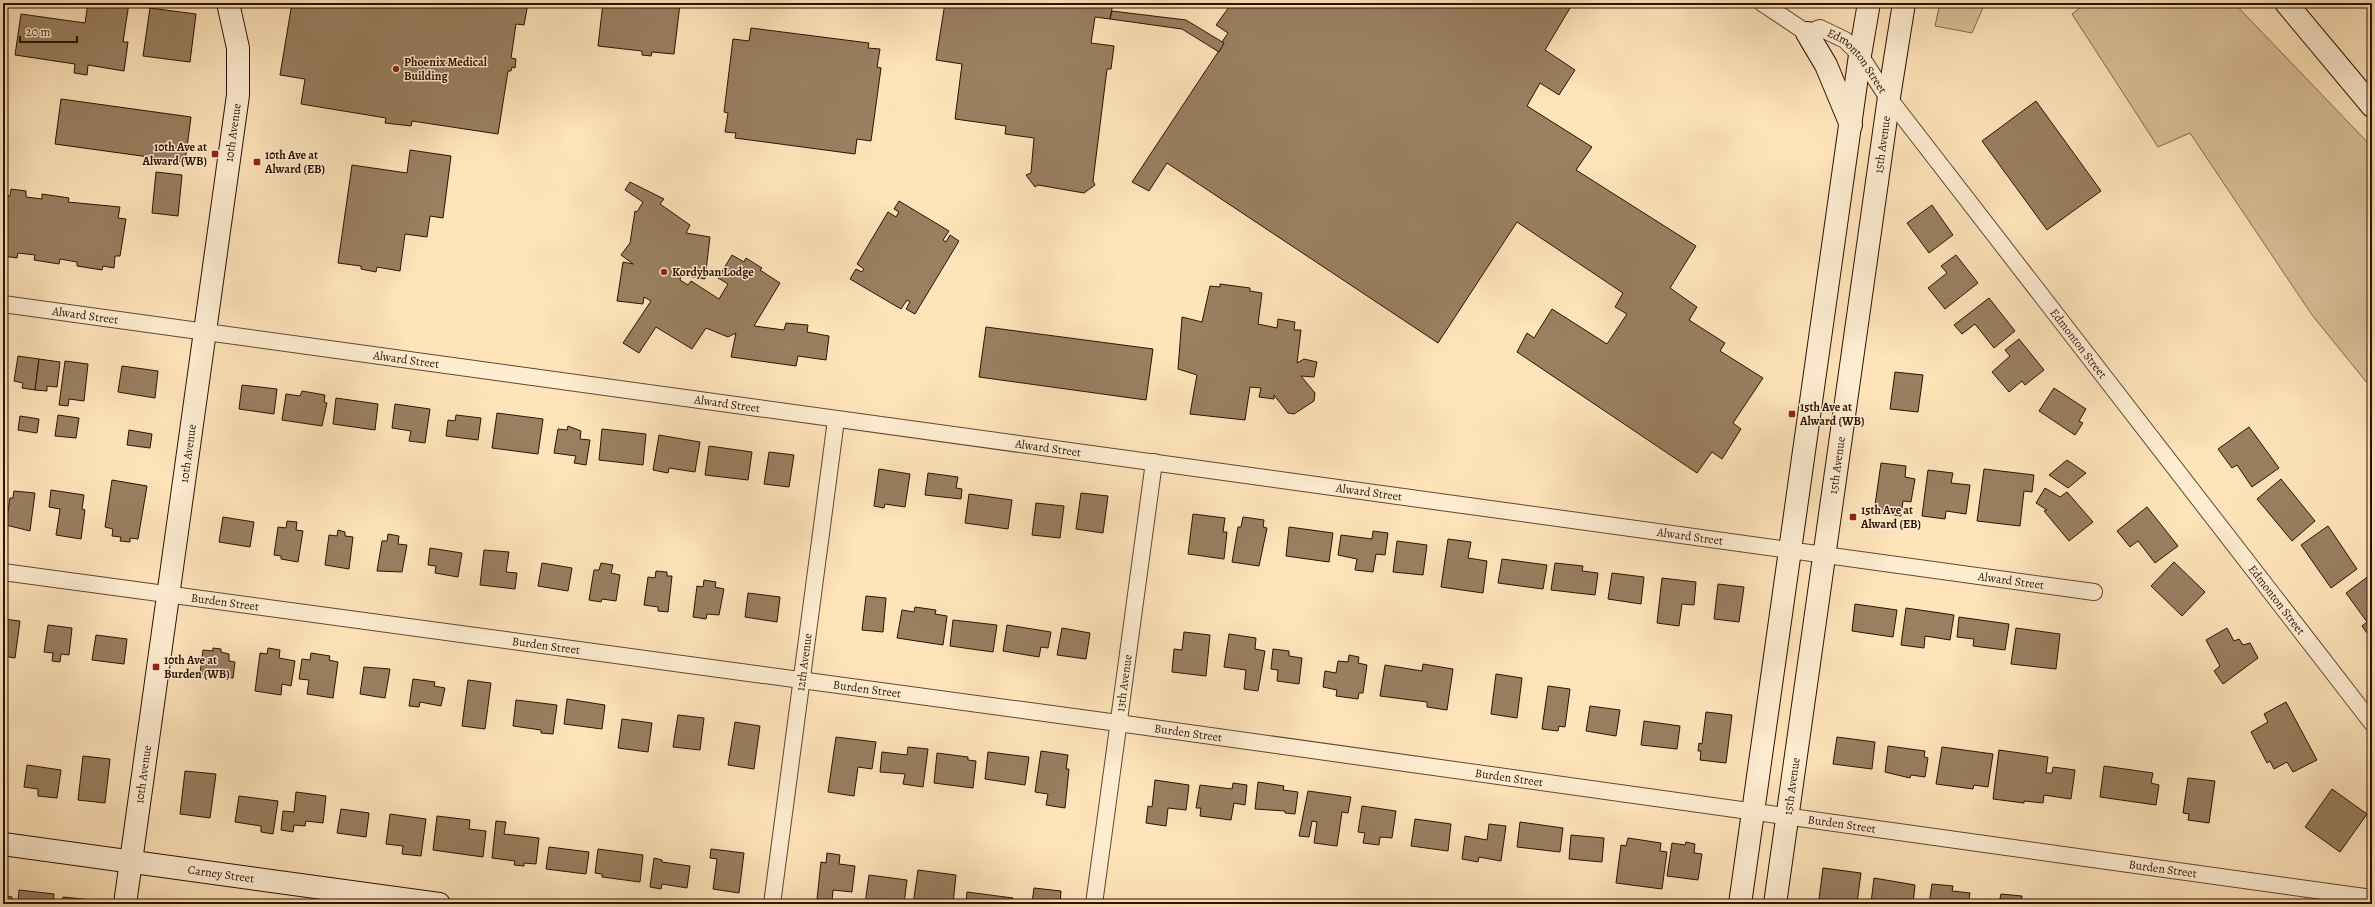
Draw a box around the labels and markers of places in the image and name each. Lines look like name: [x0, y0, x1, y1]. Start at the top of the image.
place label: Phoenix Medical Building: [404, 54, 488, 84]
marker: Phoenix Medical Building: [391, 64, 401, 74]
place label: 10th Ave at Alward (WB): [142, 139, 207, 169]
place label: 10th Ave at Alward (EB): [264, 147, 325, 177]
marker: 10th Ave at Alward (WB): [210, 149, 220, 159]
marker: 10th Ave at Alward (EB): [252, 157, 262, 167]
place label: Kordyban Lodge: [672, 264, 754, 280]
marker: Kordyban Lodge: [659, 267, 669, 277]
place label: 15th Ave at Alward (WB): [1799, 399, 1864, 429]
marker: 15th Ave at Alward (WB): [1787, 409, 1797, 419]
place label: 15th Ave at Alward (EB): [1860, 502, 1921, 532]
marker: 15th Ave at Alward (EB): [1848, 512, 1858, 522]
place label: 10th Ave at Burden (WB): [164, 652, 230, 682]
marker: 10th Ave at Burden (WB): [151, 662, 161, 672]

